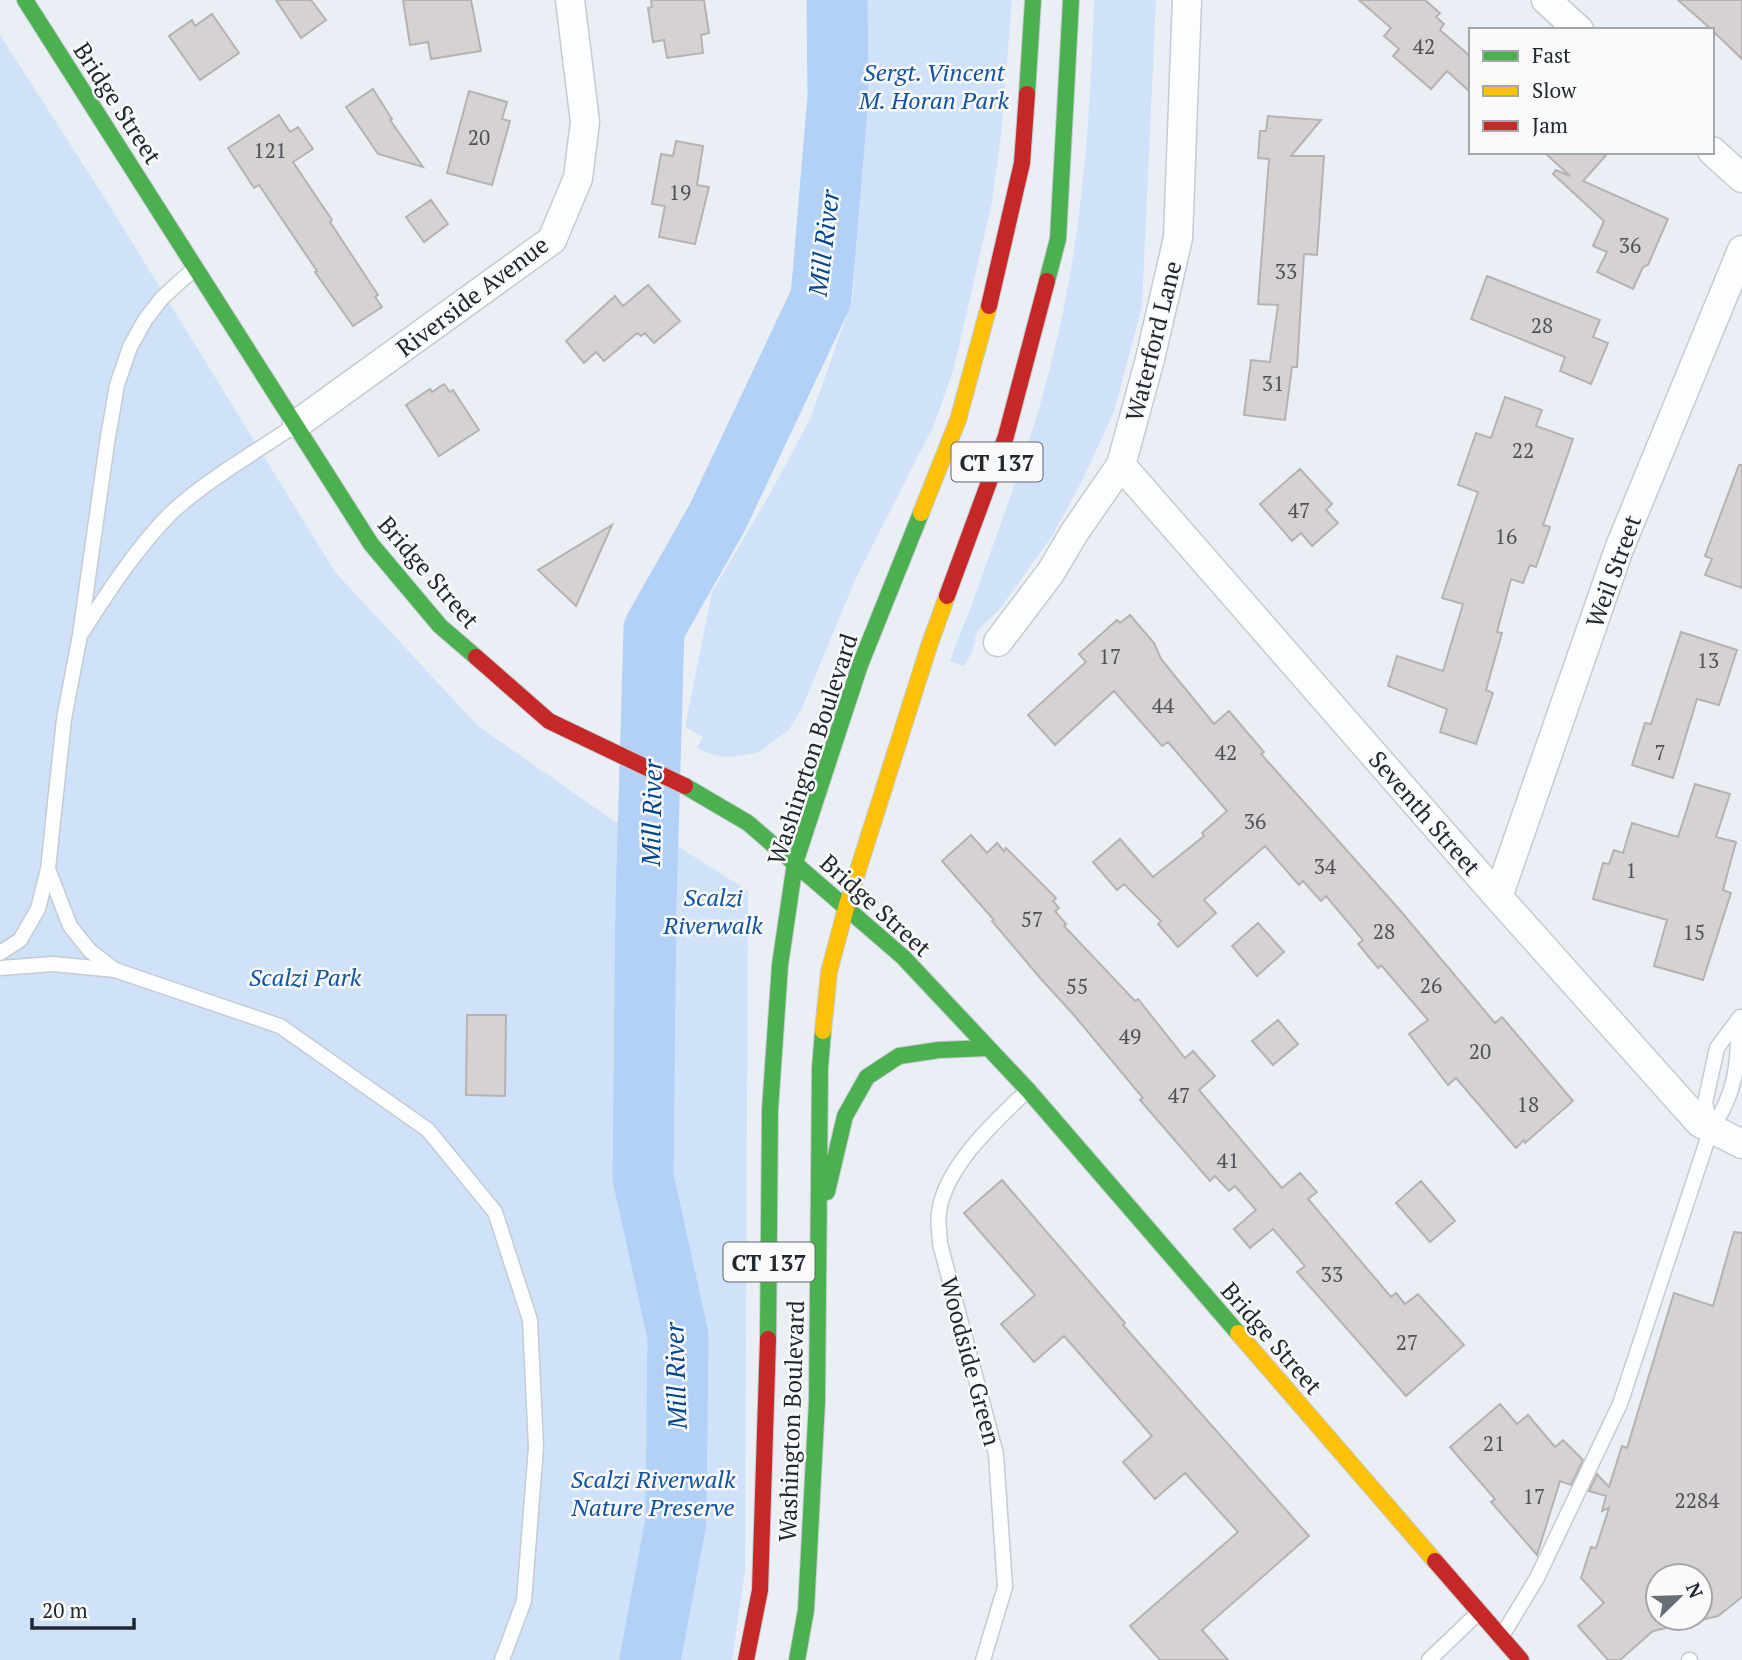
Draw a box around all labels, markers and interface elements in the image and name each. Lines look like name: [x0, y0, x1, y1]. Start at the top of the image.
legend: [1469, 28, 1714, 154]
house number: 42: [1413, 32, 1435, 60]
street label: Bridge Street: [67, 36, 169, 170]
text: Fast: [1532, 41, 1571, 69]
park label: Sergt. Vincent M. Horan Park: [858, 56, 1009, 116]
text: Slow: [1532, 76, 1577, 104]
text: Jam: [1532, 111, 1568, 139]
house number: 20: [468, 123, 490, 151]
house number: 121: [253, 136, 287, 164]
house number: 19: [669, 178, 691, 206]
water label: Mill River: [799, 187, 847, 299]
street label: Riverside Avenue: [389, 228, 555, 364]
house number: 36: [1619, 231, 1641, 259]
street label: Waterford Lane: [1118, 257, 1188, 425]
house number: 33: [1275, 257, 1297, 285]
house number: 28: [1531, 311, 1553, 339]
house number: 31: [1262, 369, 1284, 397]
house number: 22: [1512, 436, 1534, 464]
road number: CT 137: [951, 442, 1042, 482]
house number: 47: [1288, 496, 1310, 524]
street label: Bridge Street: [371, 509, 487, 635]
street label: Weil Street: [1578, 510, 1648, 632]
house number: 16: [1495, 522, 1517, 550]
street label: Washington Boulevard: [759, 629, 865, 869]
house number: 17: [1099, 642, 1121, 670]
house number: 13: [1697, 646, 1719, 674]
house number: 44: [1152, 691, 1175, 719]
house number: 42: [1215, 738, 1237, 766]
house number: 7: [1654, 738, 1666, 766]
street label: Seventh Street: [1362, 744, 1488, 882]
water label: Mill River: [633, 758, 669, 868]
house number: 36: [1244, 807, 1266, 835]
street label: Bridge Street: [814, 847, 938, 963]
house number: 34: [1314, 852, 1337, 880]
house number: 1: [1625, 856, 1637, 884]
park label: Scalzi Riverwalk: [662, 881, 763, 941]
house number: 57: [1021, 905, 1043, 933]
house number: 28: [1373, 917, 1395, 945]
house number: 15: [1683, 918, 1705, 946]
park label: Scalzi Park: [249, 961, 362, 993]
house number: 26: [1420, 971, 1442, 999]
house number: 55: [1066, 972, 1088, 1000]
house number: 49: [1119, 1022, 1141, 1050]
house number: 20: [1469, 1037, 1491, 1065]
house number: 47: [1168, 1081, 1190, 1109]
house number: 18: [1517, 1090, 1539, 1118]
house number: 41: [1217, 1146, 1239, 1174]
road number: CT 137: [724, 1242, 814, 1282]
house number: 33: [1321, 1260, 1343, 1288]
street label: Woodside Green: [933, 1273, 1009, 1449]
street label: Bridge Street: [1214, 1275, 1330, 1401]
street label: Washington Boulevard: [771, 1300, 811, 1542]
water label: Mill River: [656, 1321, 694, 1431]
house number: 27: [1396, 1328, 1418, 1356]
house number: 21: [1483, 1429, 1505, 1457]
park label: Scalzi Riverwalk Nature Preserve: [571, 1463, 736, 1523]
house number: 17: [1523, 1482, 1545, 1510]
house number: 2284: [1675, 1486, 1720, 1514]
north arrow: [1644, 1562, 1714, 1632]
text: N: [1681, 1579, 1710, 1602]
scale bar: [32, 1586, 133, 1630]
text: 20 m: [42, 1596, 88, 1624]

